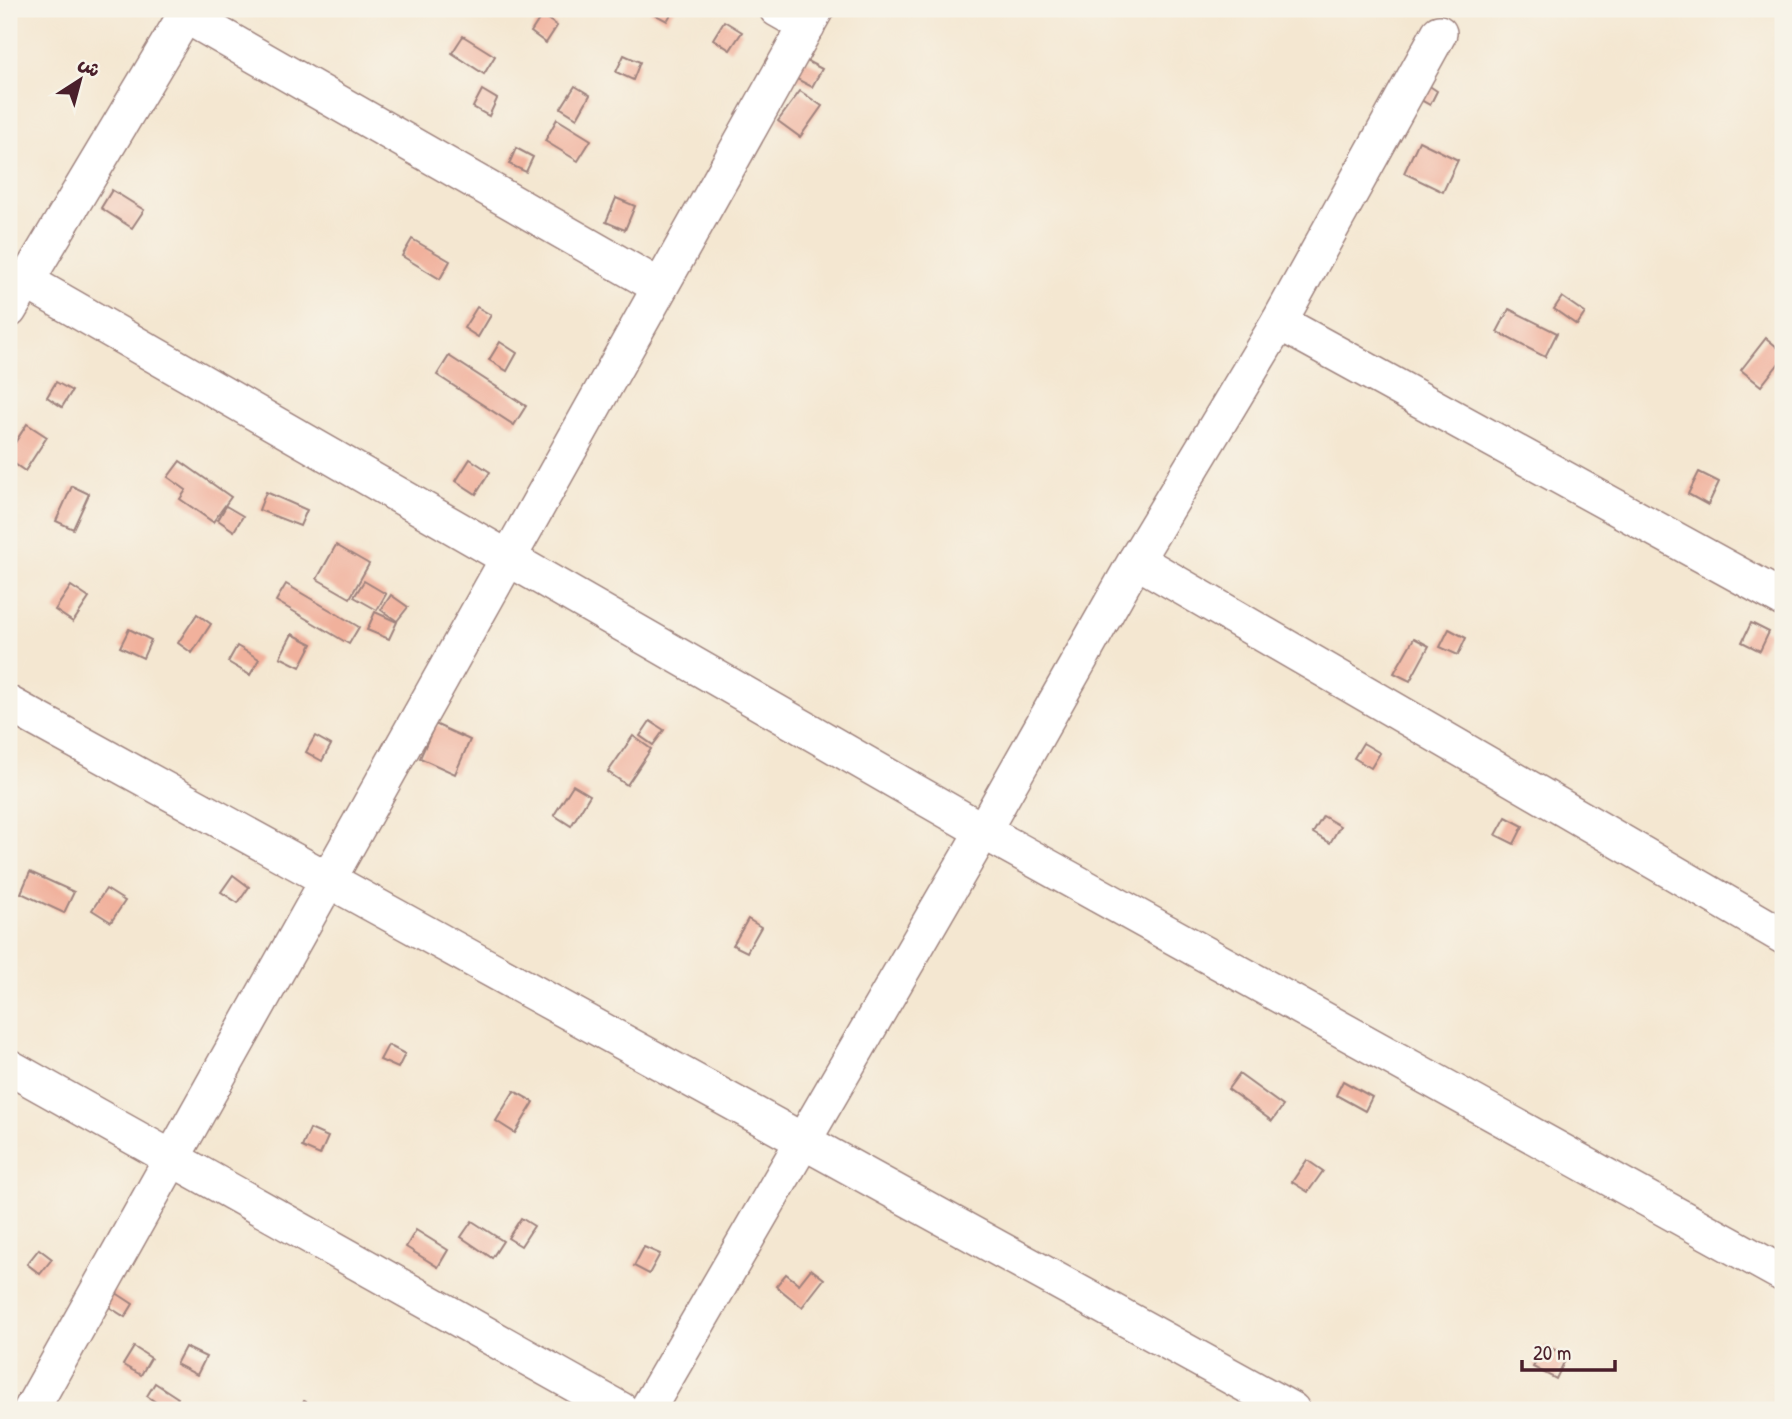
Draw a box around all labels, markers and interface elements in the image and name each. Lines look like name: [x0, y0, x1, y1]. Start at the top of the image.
north arrow: [46, 46, 116, 116]
text: ش: [74, 50, 106, 83]
scale bar: [1522, 1328, 1615, 1372]
text: 20 m: [1533, 1338, 1571, 1367]

